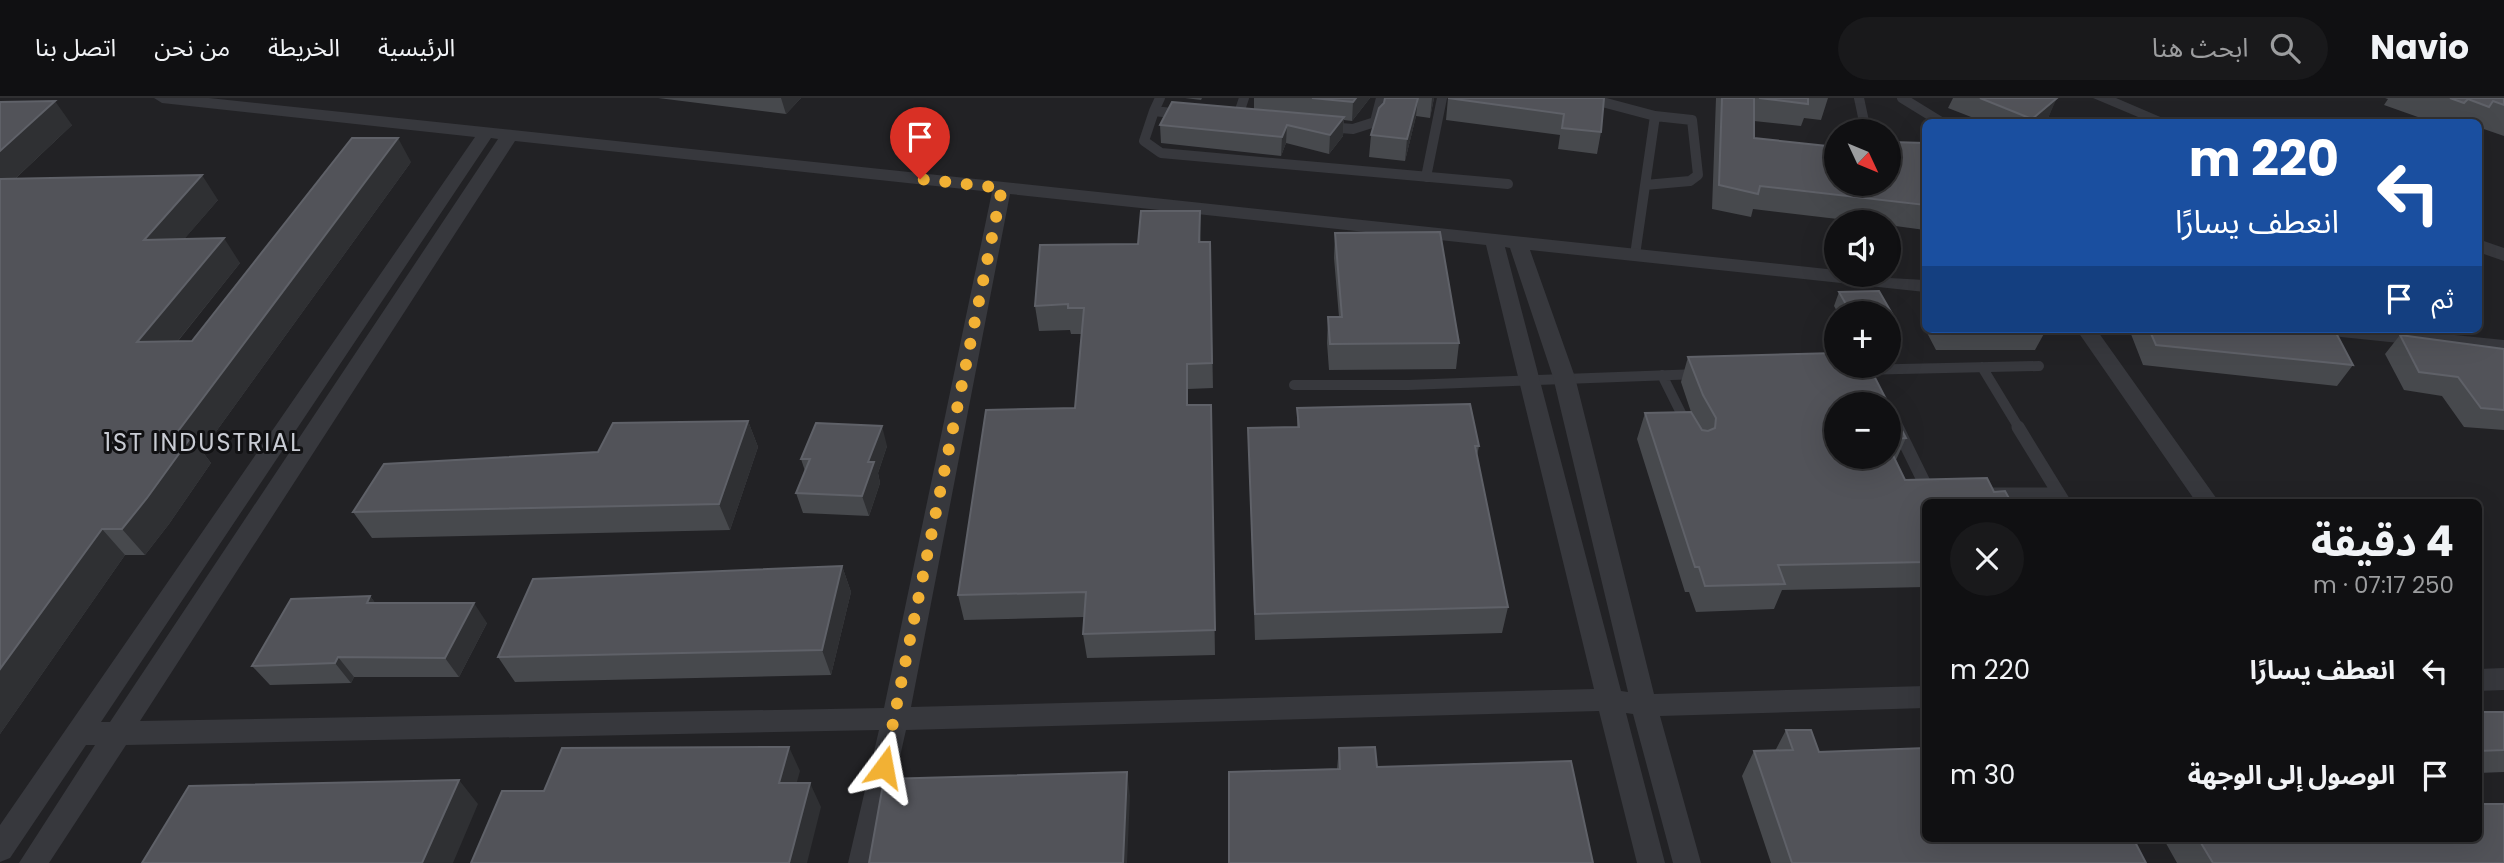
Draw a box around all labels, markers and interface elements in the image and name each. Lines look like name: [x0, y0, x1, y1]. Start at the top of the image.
search box: [1838, 17, 2328, 80]
text: Navio: [2370, 24, 2469, 71]
icon: search: [2266, 29, 2304, 67]
text: ابحث هنا: [2152, 30, 2248, 66]
text: اتصل بنا: [35, 31, 116, 64]
text: من نحن: [154, 31, 230, 64]
text: الخريطة: [268, 31, 340, 64]
text: الرئيسية: [378, 31, 455, 64]
pin: [890, 107, 950, 179]
icon: arrive: [901, 118, 939, 156]
north arrow: [1824, 119, 1900, 196]
map controls: [1824, 119, 1901, 469]
text: 220 m: [2189, 125, 2339, 193]
icon: left: [2363, 147, 2454, 238]
text: انعطف يسارًا: [2175, 199, 2339, 244]
button: sound: [1824, 210, 1901, 287]
icon: arrive: [2380, 280, 2418, 318]
text: ثم: [2432, 281, 2454, 317]
button: +: [1824, 301, 1901, 378]
button: −: [1824, 392, 1901, 469]
district label: 1ST INDUSTRIAL: [103, 426, 303, 459]
text: 4 دقيقة: [2311, 512, 2454, 571]
button: close: [1950, 522, 2024, 596]
text: 250 m · 07:17: [2313, 569, 2454, 601]
text: 220 m: [1950, 652, 2030, 688]
text: انعطف يسارًا: [2250, 652, 2395, 688]
icon: left: [2416, 652, 2454, 690]
position arrow: [847, 730, 921, 804]
text: 30 m: [1950, 757, 2015, 793]
text: الوصول إلى الوجهة: [2188, 757, 2395, 793]
icon: arrive: [2416, 757, 2454, 795]

